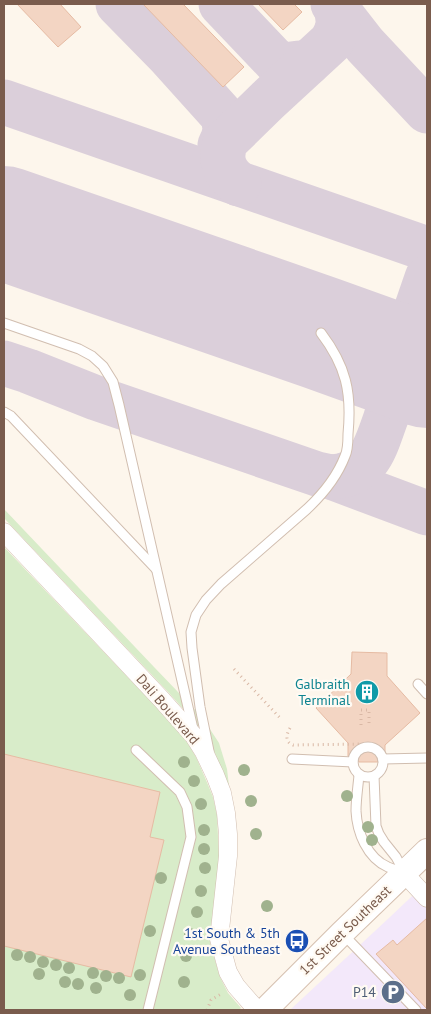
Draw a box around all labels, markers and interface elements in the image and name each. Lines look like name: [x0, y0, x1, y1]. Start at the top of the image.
street label: Dali Boulevard: [132, 670, 204, 748]
place label: Galbraith Terminal: [295, 675, 350, 709]
building icon: Galbraith Terminal: [354, 679, 380, 705]
street label: 1st Street Southeast: [295, 881, 395, 979]
place label: 1st South & 5th Avenue Southeast: [173, 924, 280, 958]
bus stop icon: 1st South & 5th Avenue Southeast: [284, 928, 310, 954]
parking icon: P14: [380, 979, 406, 1005]
place label: P14: [353, 983, 376, 1001]

